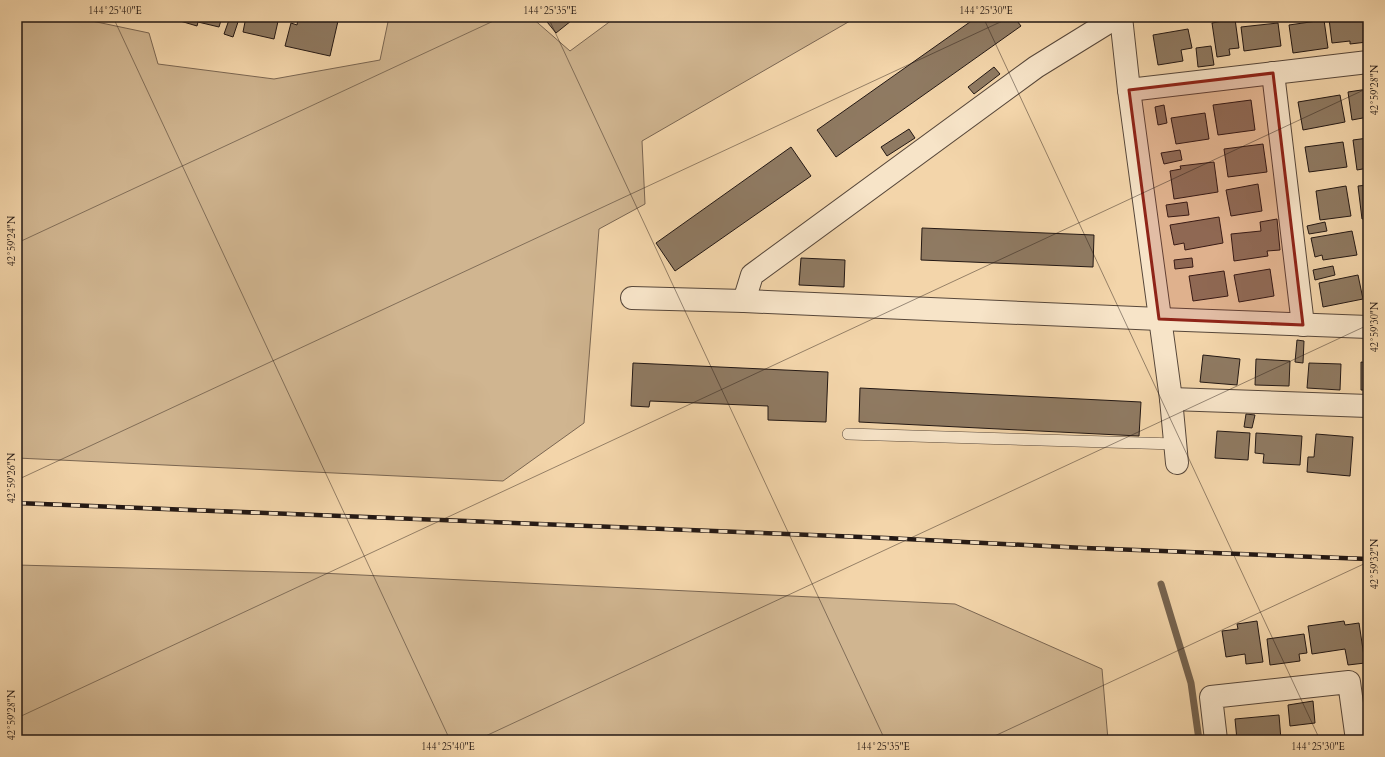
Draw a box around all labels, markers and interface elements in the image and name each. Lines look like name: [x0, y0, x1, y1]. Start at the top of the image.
text: 144°25'40"E: [88, 4, 142, 18]
text: 144°25'35"E: [523, 4, 577, 18]
text: 144°25'30"E: [959, 4, 1013, 18]
text: 42°59'28"N: [1368, 64, 1382, 115]
text: 42°59'24"N: [5, 215, 19, 266]
text: 42°59'30"N: [1368, 301, 1382, 352]
text: 42°59'26"N: [5, 452, 19, 503]
text: 42°59'32"N: [1368, 538, 1382, 589]
text: 42°59'28"N: [5, 689, 19, 740]
text: 144°25'40"E: [421, 740, 475, 754]
text: 144°25'35"E: [856, 740, 910, 754]
text: 144°25'30"E: [1291, 740, 1345, 754]

